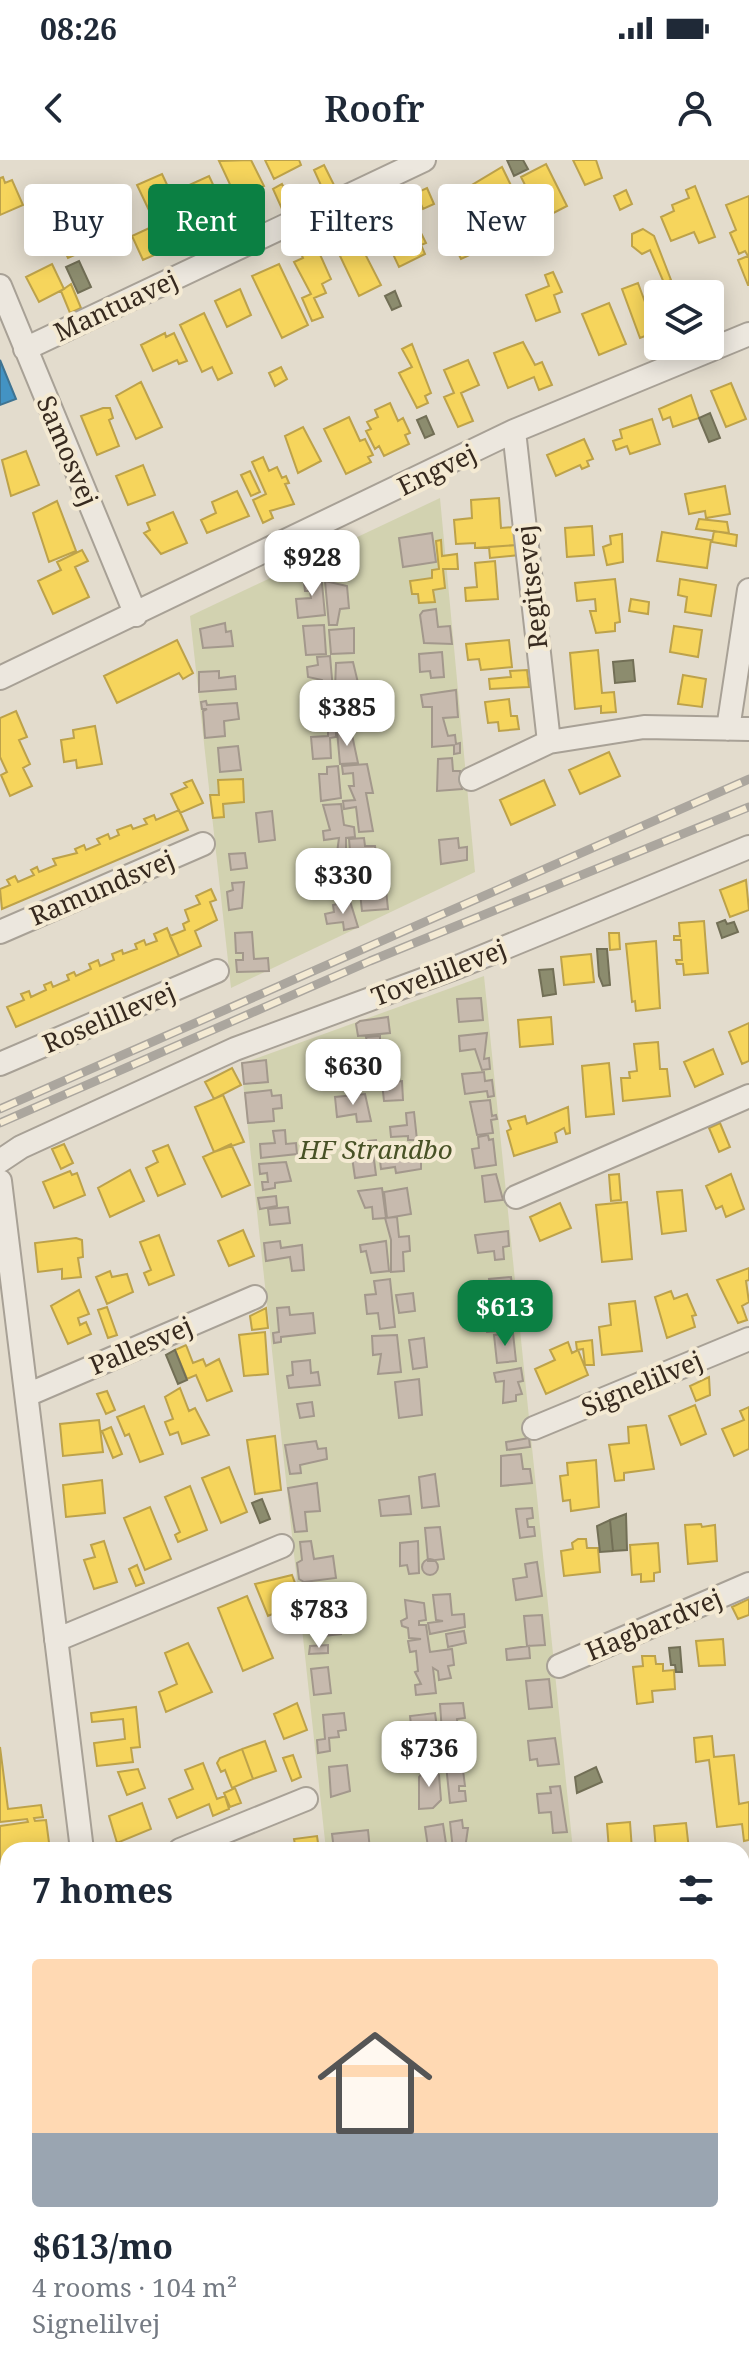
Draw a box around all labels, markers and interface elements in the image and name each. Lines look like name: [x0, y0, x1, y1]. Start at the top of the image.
text: 08:26: [40, 8, 117, 49]
text: Roofr: [324, 84, 425, 133]
icon: back: [32, 86, 76, 130]
icon: person: [673, 86, 717, 130]
chip: Buy: [24, 184, 132, 256]
chip: Rent: [148, 184, 265, 256]
chip: Filters: [281, 184, 422, 256]
chip: New: [438, 184, 554, 256]
street label: Mantuavej: [48, 261, 183, 349]
map controls: [644, 280, 724, 360]
button: layers: [644, 280, 724, 360]
street label: Samosvej: [29, 390, 107, 511]
street label: Engvej: [391, 435, 482, 504]
street label: Regitsevej: [507, 523, 555, 651]
pin: $928: [265, 530, 359, 598]
text: $928: [283, 538, 341, 574]
pin: $385: [300, 680, 394, 748]
text: $385: [318, 688, 376, 724]
street label: Ramundsvej: [24, 840, 180, 934]
pin: $330: [296, 848, 390, 916]
text: $330: [314, 856, 372, 892]
street label: Tovelillevej: [366, 930, 511, 1014]
street label: Roselillevej: [37, 973, 180, 1061]
pin: $630: [306, 1039, 400, 1107]
text: $630: [324, 1047, 382, 1083]
park label: HF Strandbo: [298, 1131, 453, 1167]
pin: $613: [458, 1280, 552, 1348]
text: $613: [476, 1288, 534, 1324]
street label: Pallesvej: [83, 1307, 198, 1383]
street label: Signelilvej: [576, 1341, 708, 1425]
street label: Hagbardvej: [580, 1579, 727, 1669]
pin: $783: [272, 1582, 366, 1650]
text: $783: [290, 1590, 348, 1626]
pin: $736: [382, 1721, 476, 1789]
text: $736: [400, 1729, 458, 1765]
text: 7 homes: [32, 1867, 173, 1913]
icon: filters: [674, 1868, 718, 1912]
icon: home: [303, 2011, 447, 2155]
text: $613/mo: [32, 2223, 173, 2269]
text: 4 rooms · 104 m²: [32, 2269, 237, 2305]
text: Signelilvej: [32, 2305, 160, 2341]

